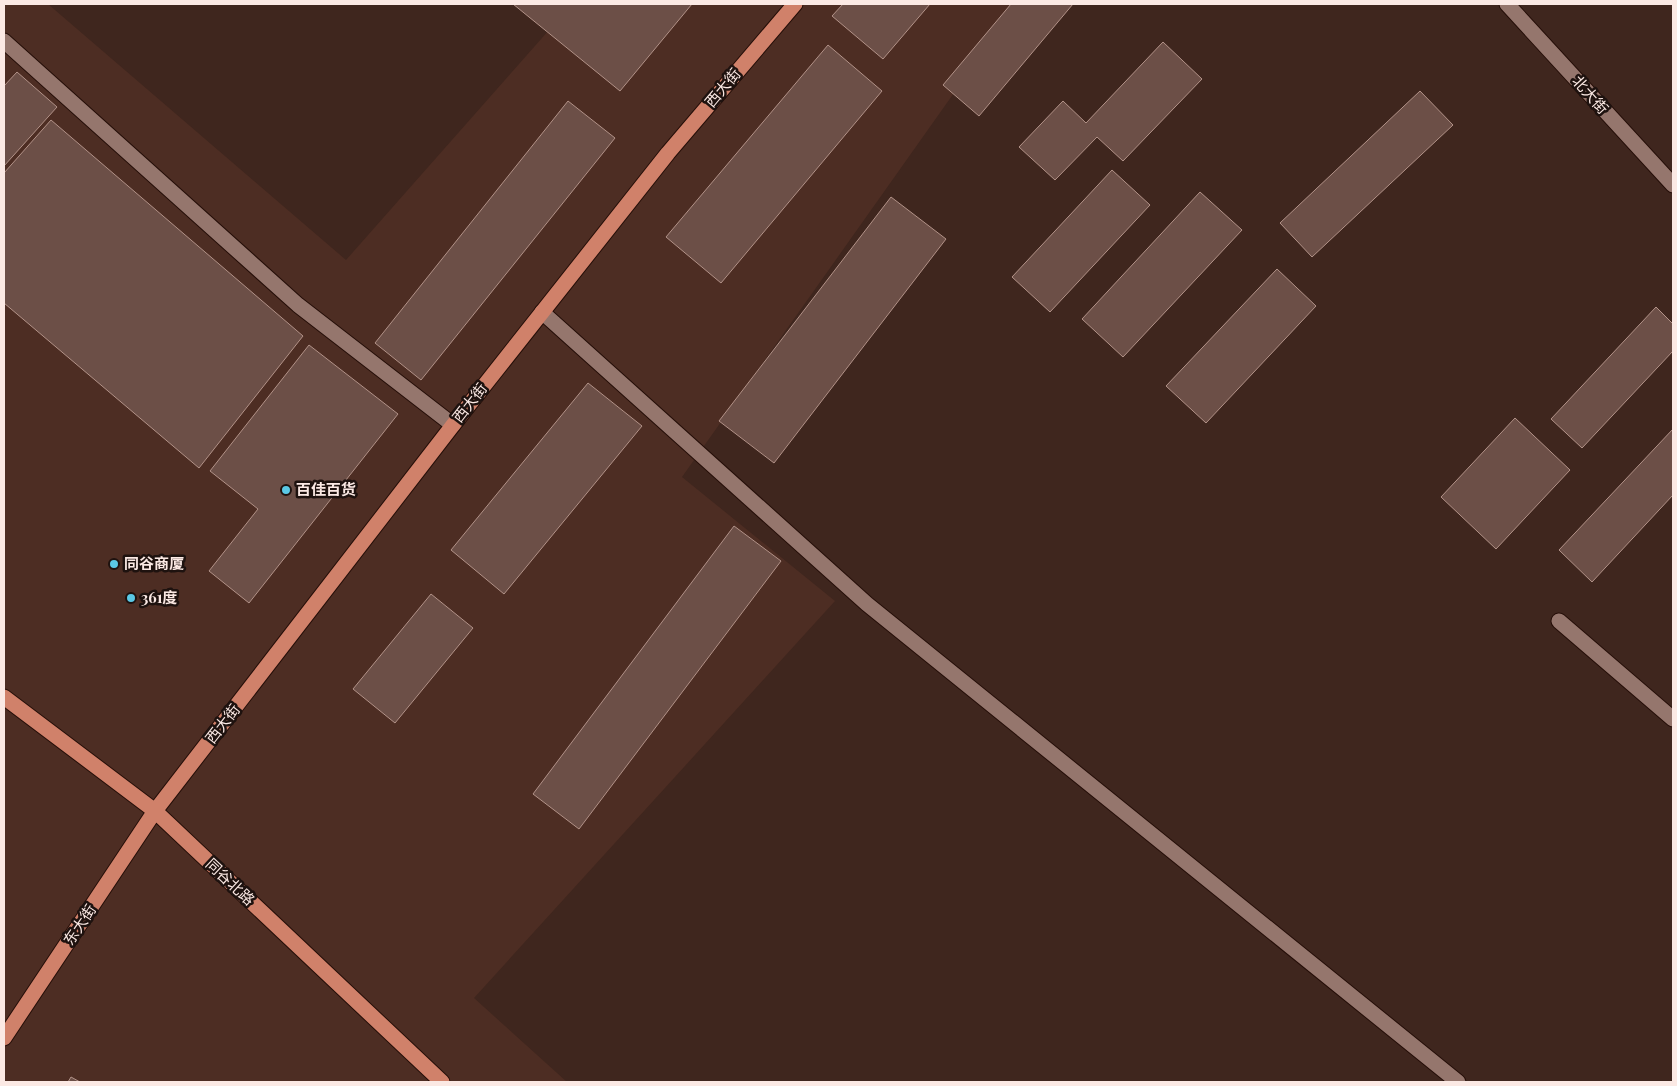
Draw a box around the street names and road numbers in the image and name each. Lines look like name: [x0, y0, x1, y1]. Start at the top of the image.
street label: 西大街: [700, 64, 744, 111]
street label: 北大街: [1568, 71, 1613, 118]
street label: 西大街: [447, 378, 491, 426]
street label: 西大街: [200, 699, 244, 747]
street label: 同谷北路: [202, 853, 259, 909]
street label: 东大街: [58, 900, 100, 949]

